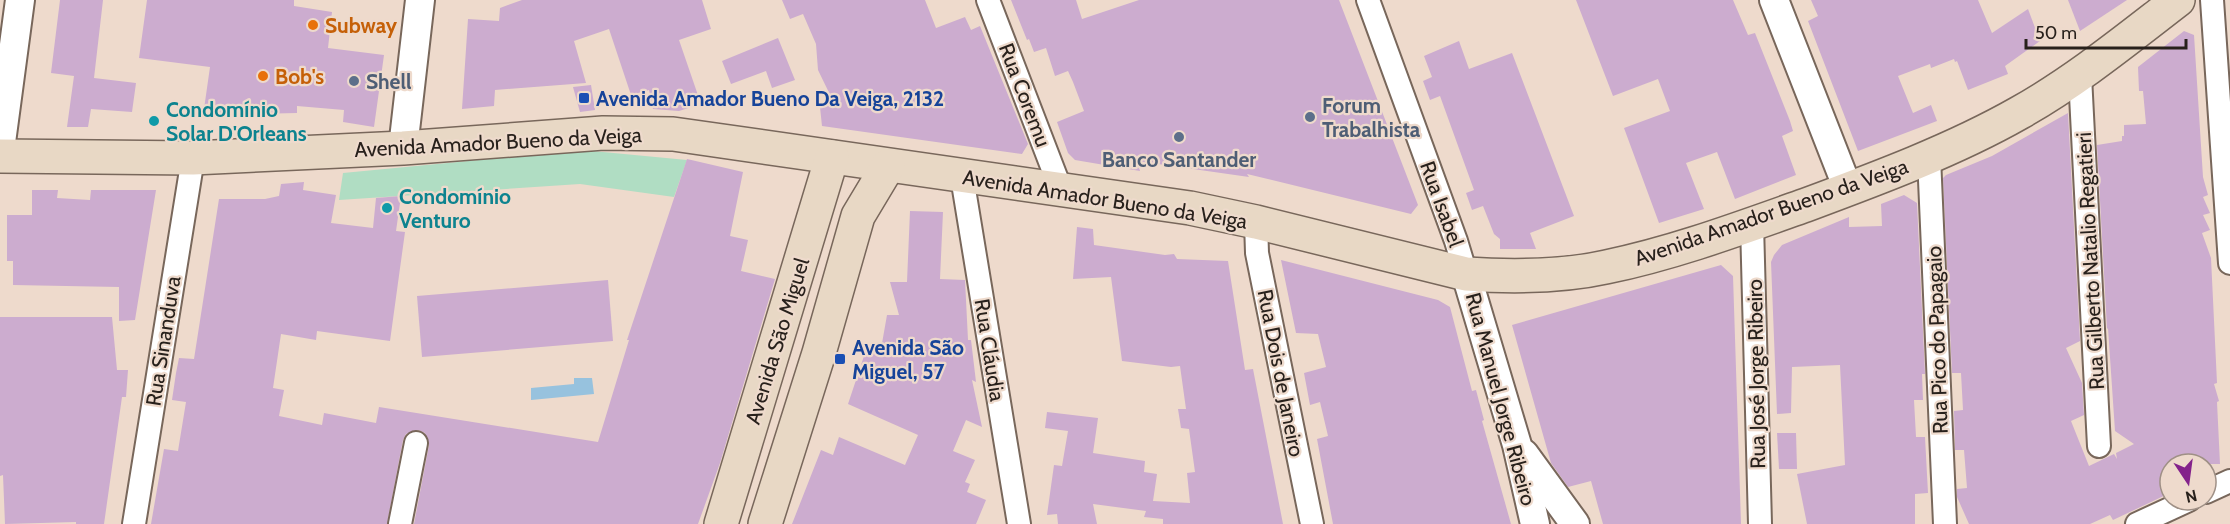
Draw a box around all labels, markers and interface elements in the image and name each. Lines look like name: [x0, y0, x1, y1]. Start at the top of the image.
scale bar: [2026, 12, 2186, 50]
place label: Subway: [325, 13, 398, 38]
marker: Subway: [306, 18, 320, 32]
text: 50 m: [2035, 22, 2077, 44]
street label: Rua Coremu: [994, 40, 1056, 150]
place label: Bob's: [275, 64, 324, 89]
marker: Bob's: [256, 69, 270, 83]
place label: Shell: [366, 69, 412, 94]
marker: Shell: [347, 74, 361, 88]
place label: Avenida Amador Bueno Da Veiga, 2132: [596, 86, 944, 111]
marker: Avenida Amador Bueno Da Veiga, 2132: [577, 91, 591, 105]
place label: Forum Trabalhista: [1322, 93, 1421, 142]
place label: Condomínio Solar D'Orleans: [166, 97, 307, 146]
marker: Forum Trabalhista: [1303, 110, 1317, 124]
marker: Condomínio Solar D'Orleans: [147, 114, 161, 128]
street label: Avenida Amador Bueno da Veiga: [354, 122, 642, 162]
marker: Banco Santander: [1172, 130, 1186, 144]
street label: Rua Gilberto Natalio Regatieri: [2071, 132, 2109, 390]
place label: Banco Santander: [1102, 147, 1256, 172]
street label: Avenida Amador Bueno da Veiga: [1631, 153, 1911, 271]
street label: Rua Isabel: [1415, 158, 1469, 250]
street label: Avenida Amador Bueno da Veiga: [961, 164, 1249, 234]
place label: Condomínio Venturo: [399, 184, 511, 233]
marker: Condomínio Venturo: [380, 201, 394, 215]
street label: Rua Pico do Papagaio: [1921, 245, 1953, 435]
street label: Avenida São Miguel: [740, 255, 814, 427]
street label: Rua Sinanduva: [140, 274, 186, 408]
street label: Rua José Jorge Ribeiro: [1742, 279, 1770, 469]
street label: Rua Dois de Janeiro: [1253, 287, 1309, 459]
street label: Rua Manuel Jorge Ribeiro: [1461, 290, 1541, 508]
street label: Rua Cláudia: [970, 297, 1010, 403]
place label: Avenida São Miguel, 57: [852, 335, 964, 384]
marker: Avenida São Miguel, 57: [833, 352, 847, 366]
north arrow: [2158, 452, 2218, 512]
text: N: [2184, 486, 2199, 507]

